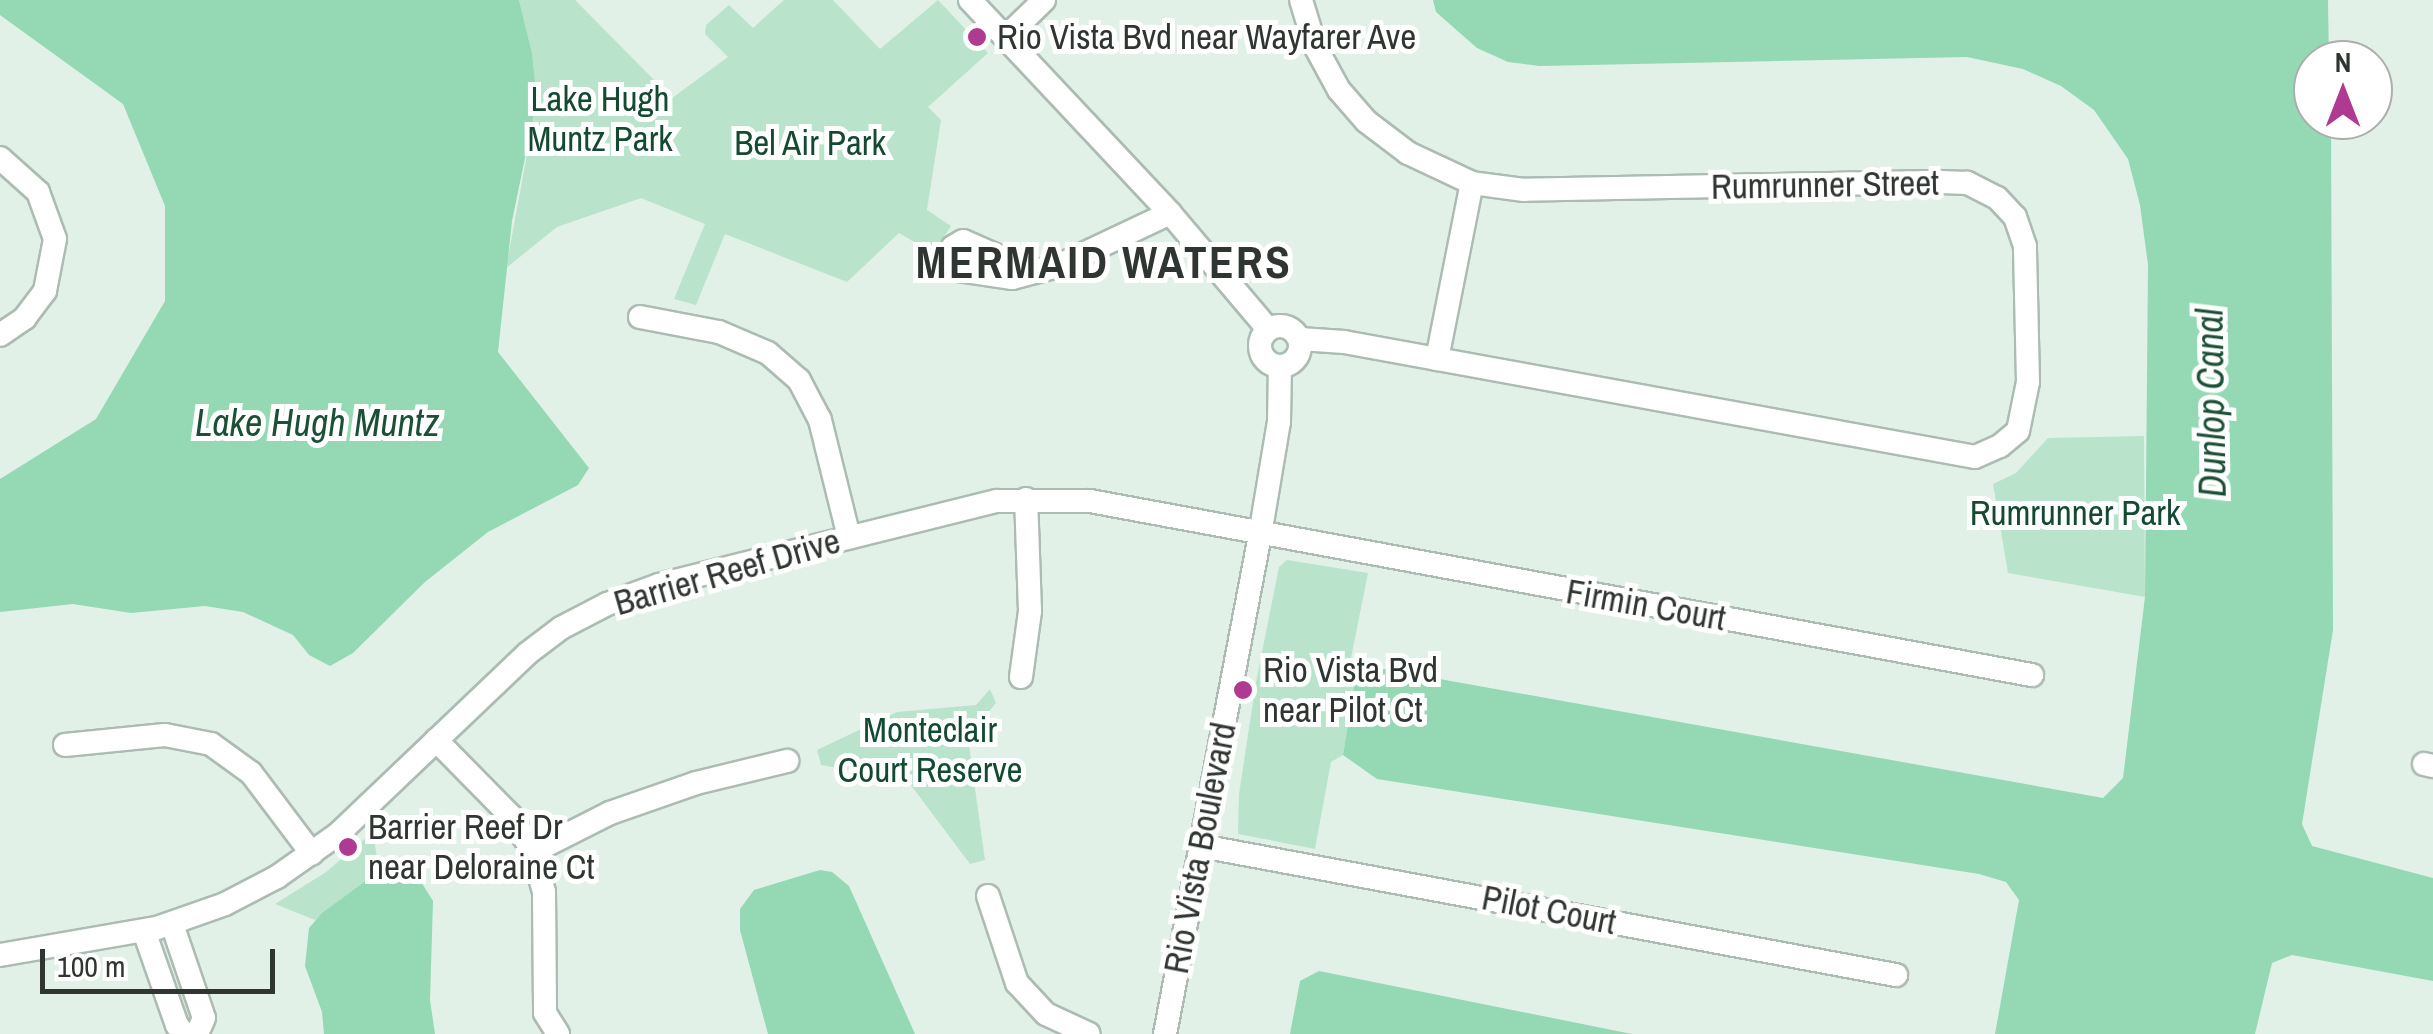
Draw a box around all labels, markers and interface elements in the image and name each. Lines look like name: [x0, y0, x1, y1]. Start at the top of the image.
place label: Rio Vista Bvd near Wayfarer Ave: [997, 16, 1418, 58]
marker: Rio Vista Bvd near Wayfarer Ave: [966, 26, 988, 48]
north arrow: [2293, 40, 2393, 140]
text: N: [2335, 43, 2351, 81]
park label: Lake Hugh Muntz Park: [527, 78, 673, 160]
park label: Bel Air Park: [733, 122, 887, 164]
street label: Rumrunner Street: [1711, 162, 1939, 208]
district label: MERMAID WATERS: [916, 235, 1292, 289]
water label: Dunlop Canal: [2187, 308, 2235, 498]
water label: Lake Hugh Muntz: [195, 400, 439, 446]
park label: Rumrunner Park: [1970, 492, 2180, 534]
street label: Barrier Reef Drive: [609, 520, 845, 624]
street label: Firmin Court: [1563, 570, 1729, 640]
place label: Rio Vista Bvd near Pilot Ct: [1263, 649, 1438, 731]
marker: Rio Vista Bvd near Pilot Ct: [1232, 679, 1254, 701]
park label: Monteclair Court Reserve: [837, 709, 1023, 791]
street label: Rio Vista Boulevard: [1155, 719, 1245, 977]
place label: Barrier Reef Dr near Deloraine Ct: [368, 806, 595, 888]
marker: Barrier Reef Dr near Deloraine Ct: [337, 836, 359, 858]
street label: Pilot Court: [1478, 876, 1620, 944]
scale bar: [45, 929, 280, 991]
text: 100 m: [57, 946, 125, 986]

